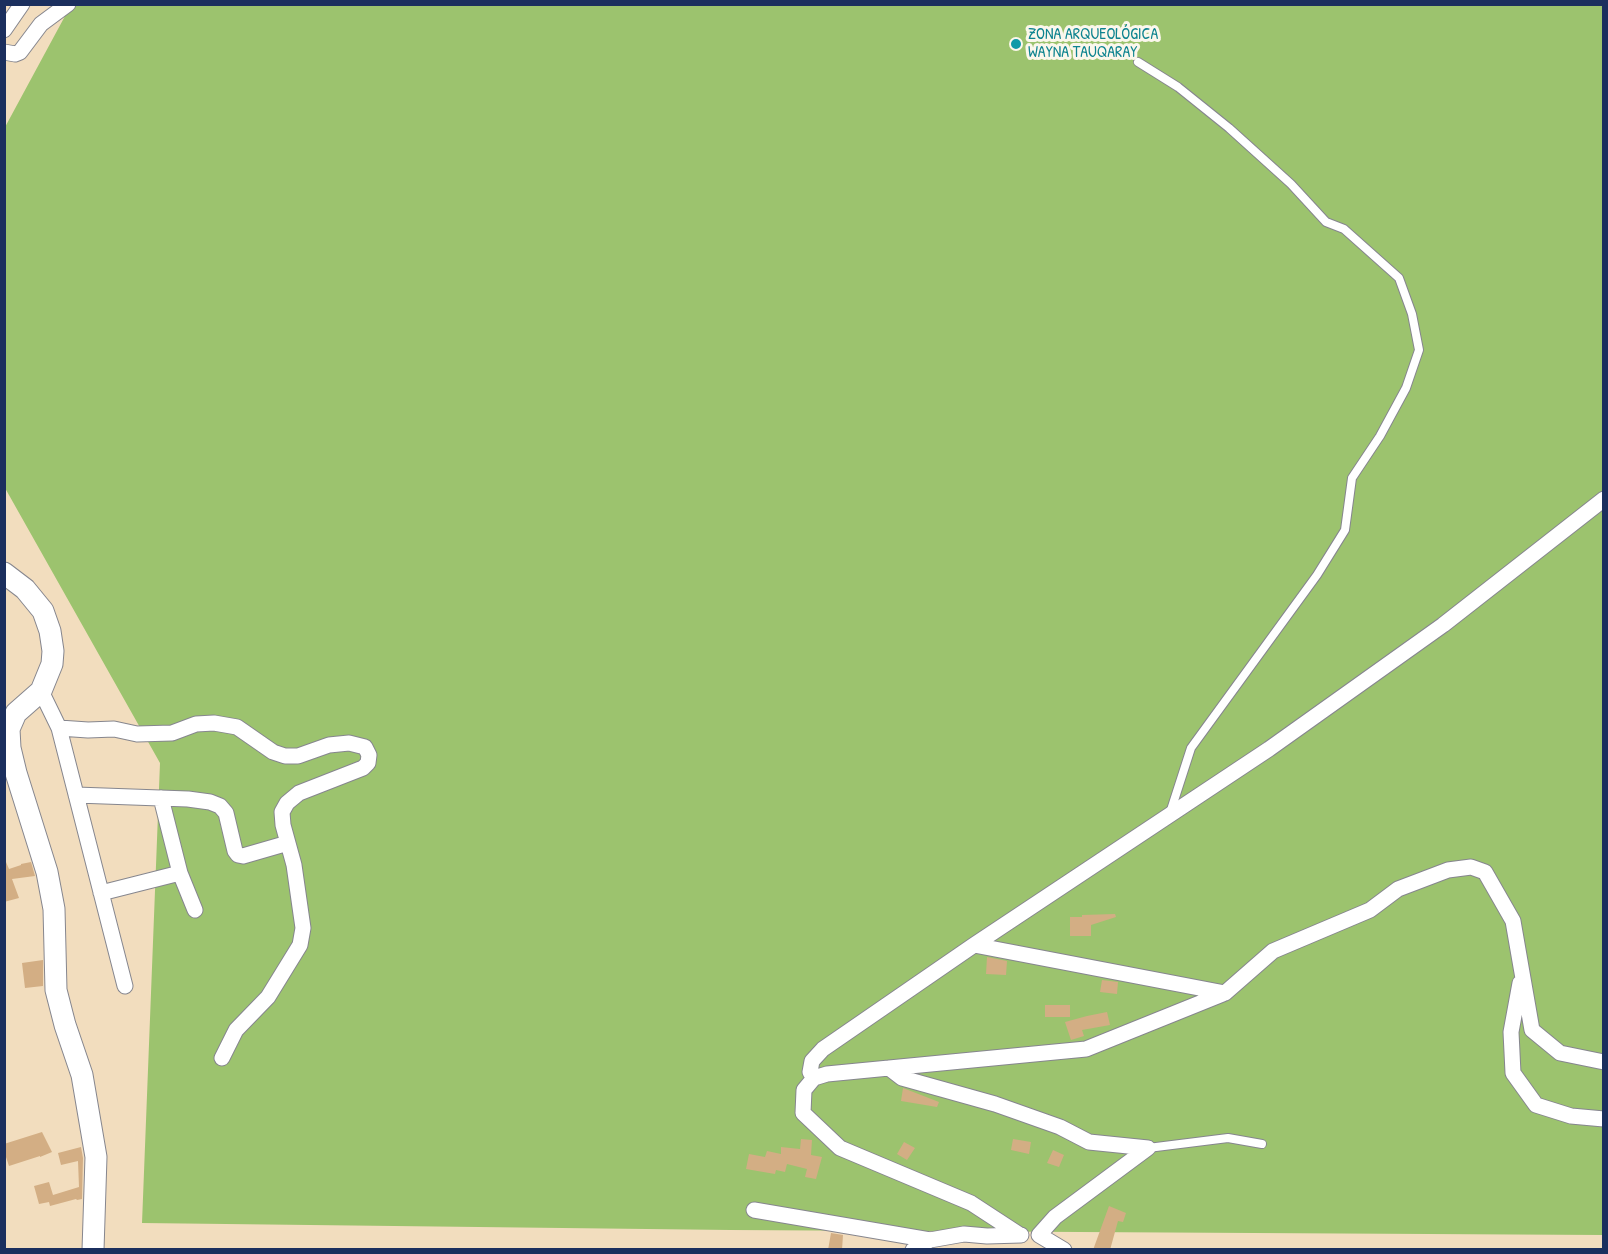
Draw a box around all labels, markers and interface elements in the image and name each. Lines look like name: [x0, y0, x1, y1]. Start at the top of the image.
place label: ZONA ARQUEOLÓGICA WAYNA TAUQARAY: [1028, 25, 1158, 63]
marker: ZONA ARQUEOLÓGICA WAYNA TAUQARAY: [1009, 37, 1023, 51]

